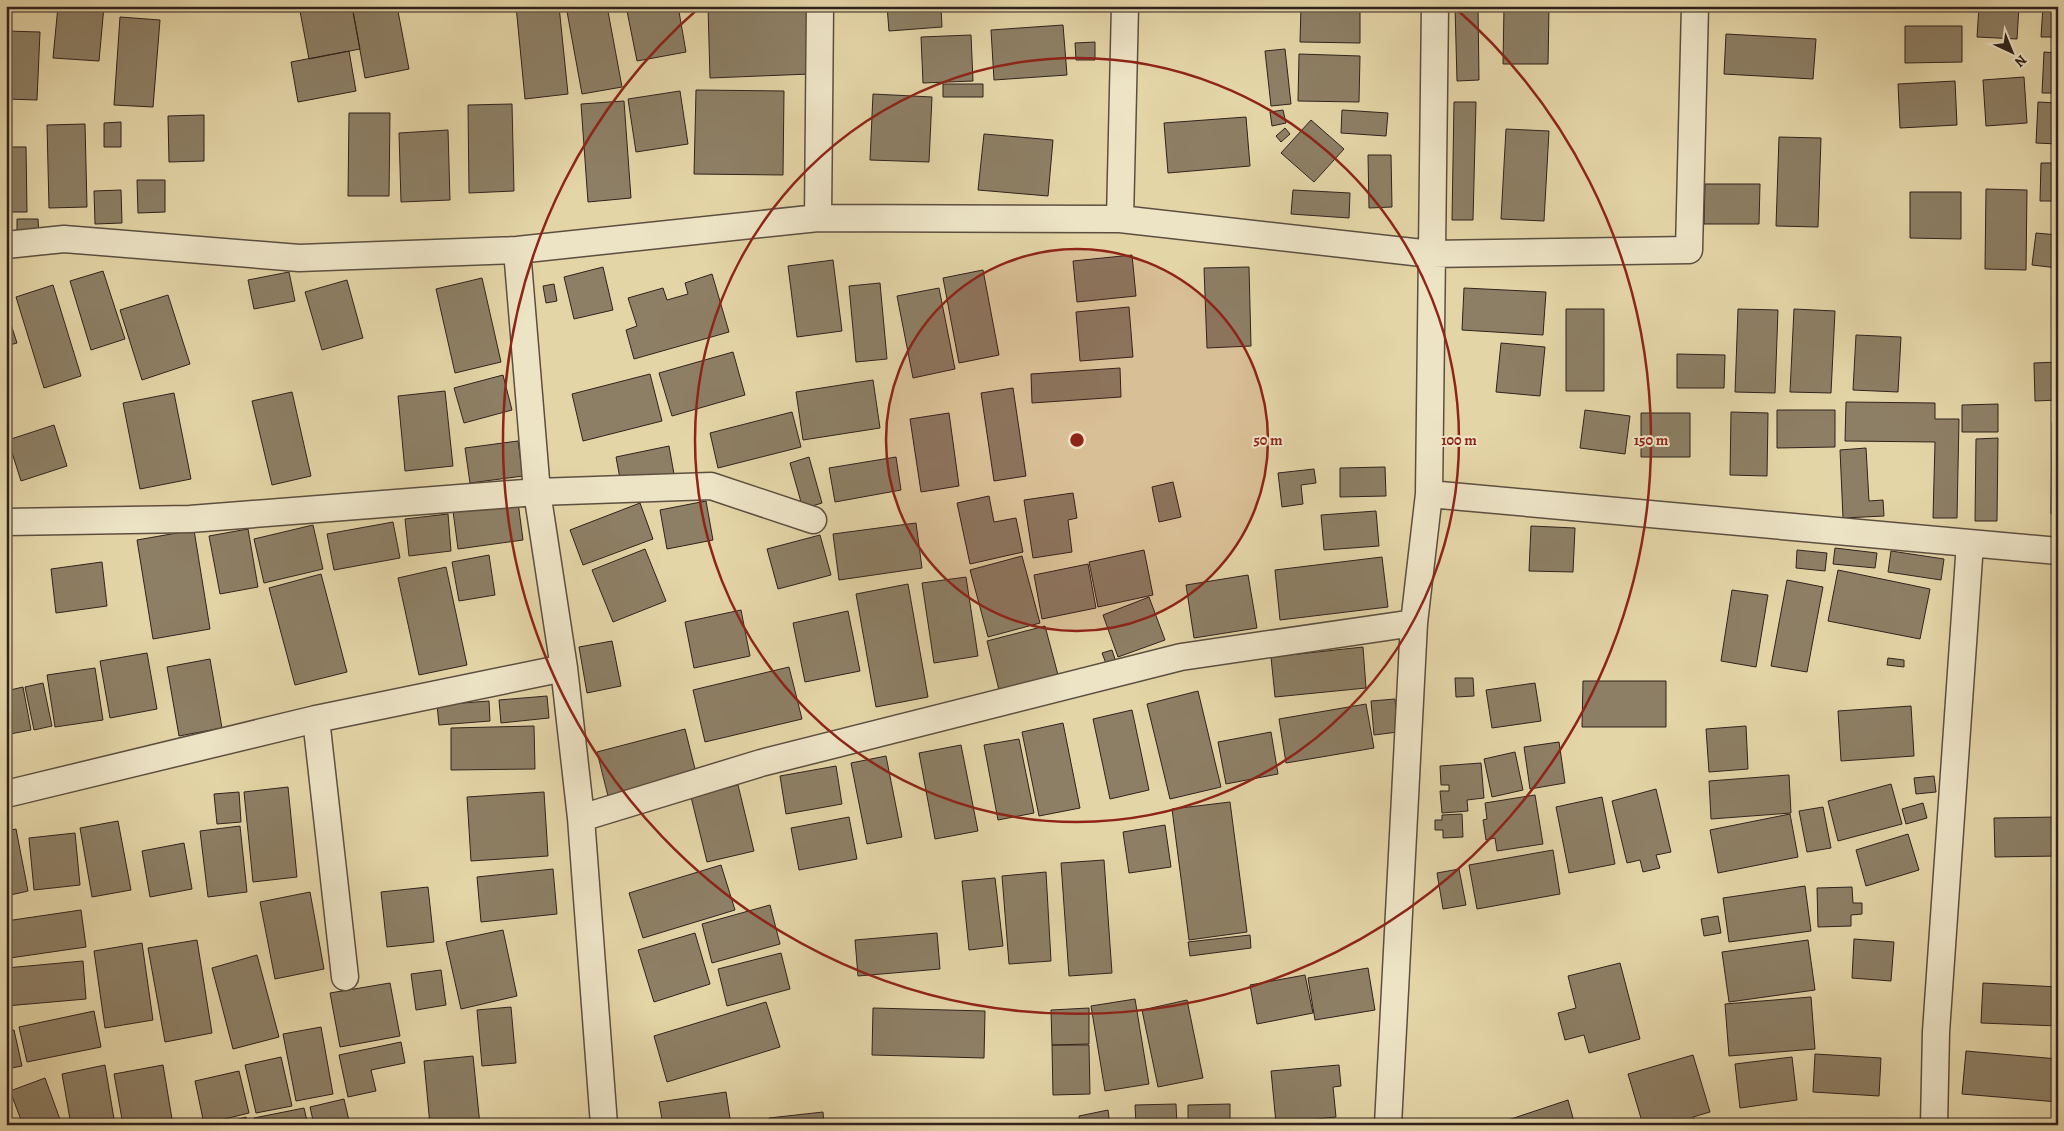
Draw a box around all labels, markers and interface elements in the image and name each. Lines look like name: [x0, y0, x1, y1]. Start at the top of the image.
north arrow: [1986, 28, 2036, 78]
text: N: [2010, 51, 2031, 71]
text: 50 m: [1253, 430, 1283, 450]
text: 100 m: [1441, 430, 1477, 450]
text: 150 m: [1634, 430, 1669, 450]
centre of rings: [1068, 431, 1086, 449]

